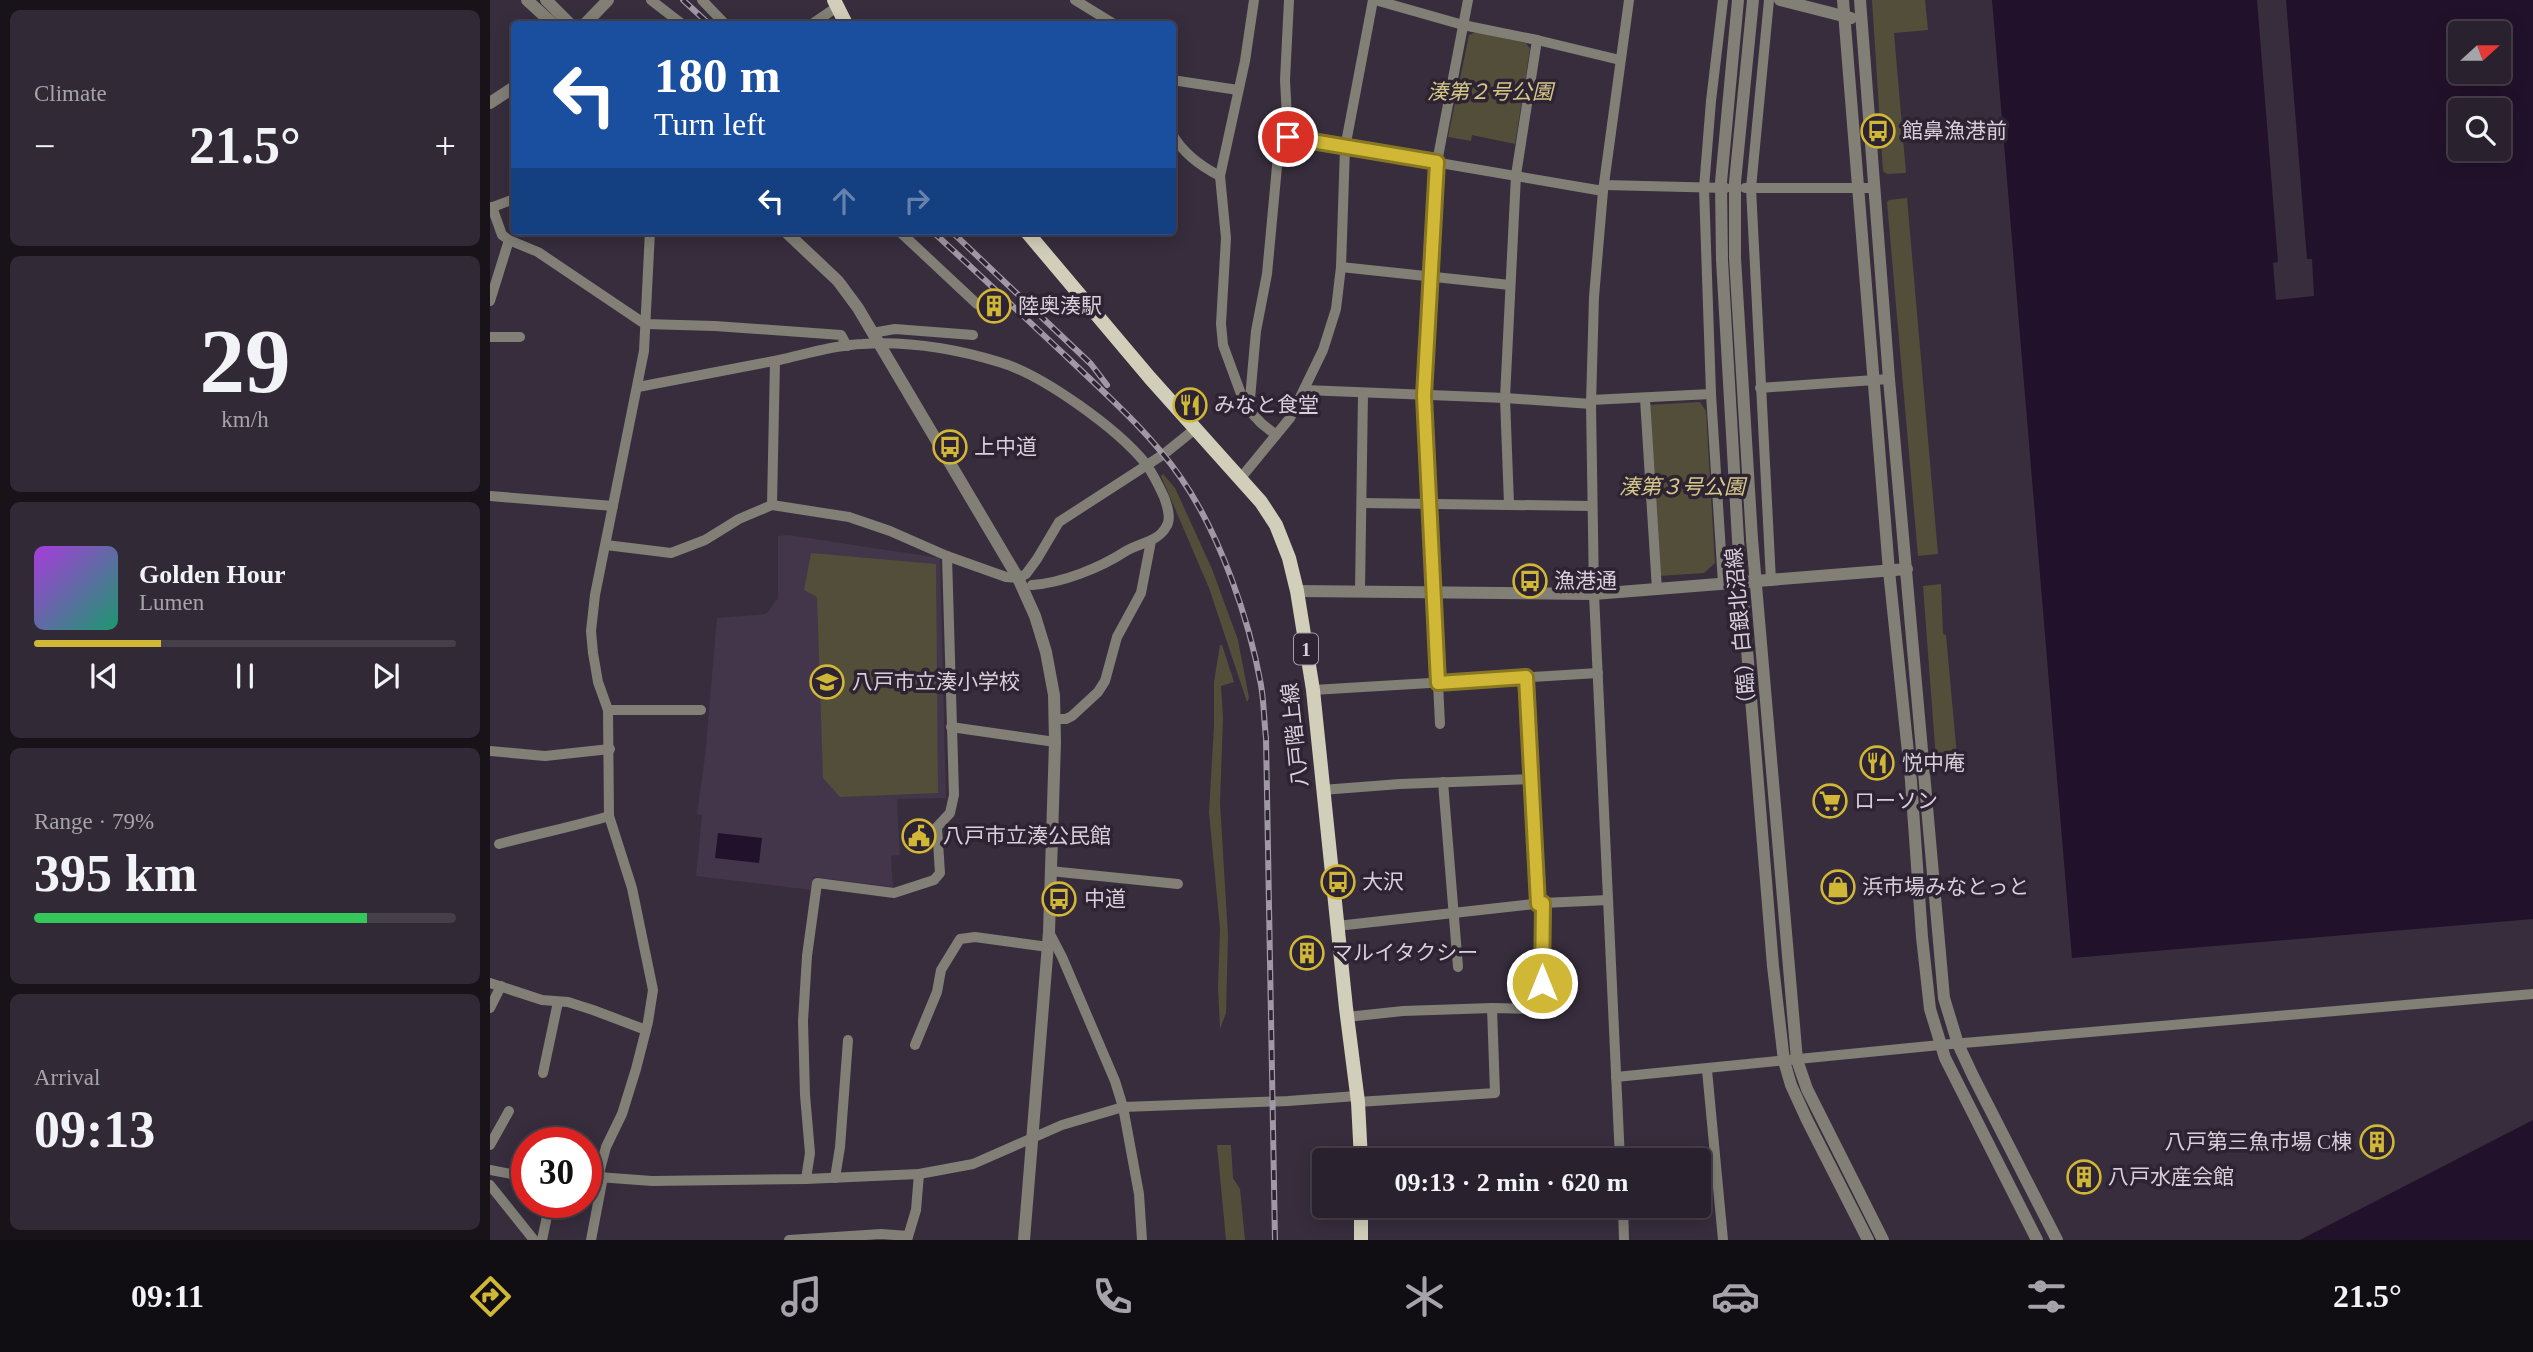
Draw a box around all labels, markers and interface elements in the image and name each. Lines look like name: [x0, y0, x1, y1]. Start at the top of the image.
north arrow: [2448, 21, 2511, 84]
map controls: [2448, 21, 2511, 161]
text: 180 m: [654, 48, 781, 103]
icon: left: [539, 49, 630, 140]
park label: 湊第２号公園: [1427, 80, 1556, 104]
text: Climate: [34, 81, 107, 106]
button: search: [2448, 98, 2511, 161]
text: Turn left: [654, 106, 766, 142]
pin: [1258, 107, 1318, 167]
bus stop icon: 館鼻漁港前: [1859, 112, 1897, 150]
text: 21.5°: [189, 117, 301, 174]
icon: arrive: [1269, 118, 1307, 156]
place label: 館鼻漁港前: [1902, 119, 2007, 143]
text: −: [34, 125, 55, 167]
text: +: [435, 125, 456, 167]
icon: left: [752, 182, 790, 220]
icon: ahead: [825, 182, 863, 220]
icon: right: [898, 182, 936, 220]
building icon: 陸奥湊駅: [975, 287, 1013, 325]
place label: 陸奥湊駅: [1018, 294, 1102, 318]
text: 29: [200, 311, 291, 412]
restaurant icon: みなと食堂: [1171, 386, 1209, 424]
place label: みなと食堂: [1214, 393, 1319, 417]
text: km/h: [221, 407, 269, 432]
bus stop icon: 上中道: [931, 428, 969, 466]
place label: 上中道: [974, 435, 1037, 459]
park label: 湊第３号公園: [1619, 475, 1748, 499]
street label: （臨）白銀北沼線: [1722, 546, 1760, 716]
text: Golden Hour: [139, 560, 286, 589]
bus stop icon: 漁港通: [1511, 562, 1549, 600]
place label: 漁港通: [1554, 569, 1617, 593]
text: Lumen: [139, 590, 204, 615]
road number: 1: [1294, 634, 1318, 664]
icon: previous: [85, 657, 123, 695]
icon: pause: [226, 657, 264, 695]
icon: next: [367, 657, 405, 695]
school or university icon: 八戸市立湊小学校: [808, 663, 846, 701]
place label: 八戸市立湊小学校: [852, 670, 1020, 694]
street label: 八戸階上線: [1278, 682, 1312, 788]
restaurant icon: 悦中庵: [1858, 744, 1896, 782]
place label: 悦中庵: [1902, 751, 1965, 775]
supermarket icon: ローソン: [1811, 782, 1849, 820]
place label: ローソン: [1854, 789, 1938, 813]
text: Range · 79%: [34, 809, 154, 834]
public building icon: 八戸市立湊公民館: [900, 817, 938, 855]
place label: 八戸市立湊公民館: [943, 824, 1111, 848]
text: 395 km: [34, 845, 197, 902]
bus stop icon: 大沢: [1319, 863, 1357, 901]
shop icon: 浜市場みなとっと: [1819, 868, 1857, 906]
place label: 大沢: [1362, 870, 1404, 894]
place label: 浜市場みなとっと: [1862, 875, 2029, 899]
bus stop icon: 中道: [1040, 880, 1078, 918]
place label: 中道: [1084, 887, 1126, 911]
building icon: マルイタクシー: [1288, 934, 1326, 972]
place label: マルイタクシー: [1332, 941, 1478, 965]
position arrow: [1505, 946, 1579, 1020]
text: Arrival: [34, 1065, 100, 1090]
text: 09:13: [34, 1101, 155, 1158]
building icon: 八戸第三魚市場 C棟: [2358, 1123, 2396, 1161]
speed limit sign: 30: [511, 1127, 602, 1218]
place label: 八戸第三魚市場 C棟: [2165, 1130, 2352, 1154]
building icon: 八戸水産会館: [2065, 1158, 2103, 1196]
place label: 八戸水産会館: [2108, 1165, 2234, 1189]
text: 09:13 · 2 min · 620 m: [1395, 1168, 1629, 1197]
icon: directions: [466, 1272, 515, 1321]
icon: music: [777, 1272, 826, 1321]
icon: phone: [1088, 1272, 1137, 1321]
icon: climate: [1400, 1272, 1449, 1321]
icon: car: [1711, 1272, 1760, 1321]
icon: filters: [2022, 1272, 2071, 1321]
text: 09:11: [131, 1278, 204, 1314]
text: 21.5°: [2333, 1278, 2402, 1314]

